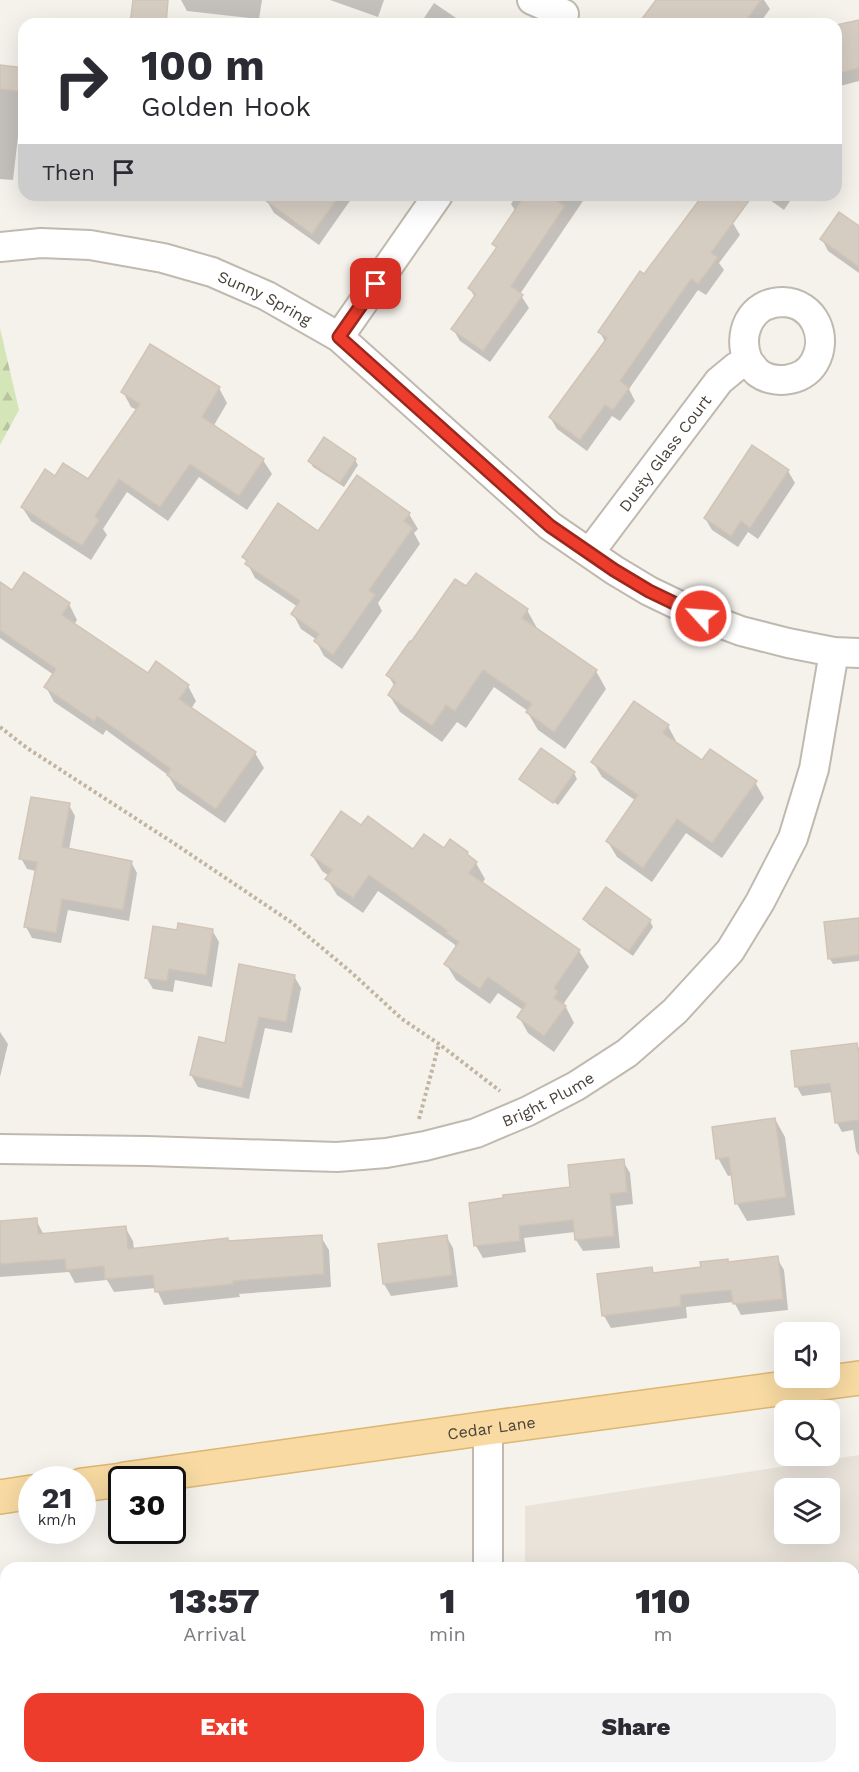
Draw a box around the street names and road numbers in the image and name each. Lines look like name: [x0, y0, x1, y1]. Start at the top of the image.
street label: Sunny Spring: [215, 267, 315, 330]
street label: Dusty Glass Court: [615, 391, 715, 515]
street label: Bright Plume: [499, 1068, 598, 1131]
street label: Cedar Lane: [446, 1413, 537, 1444]

